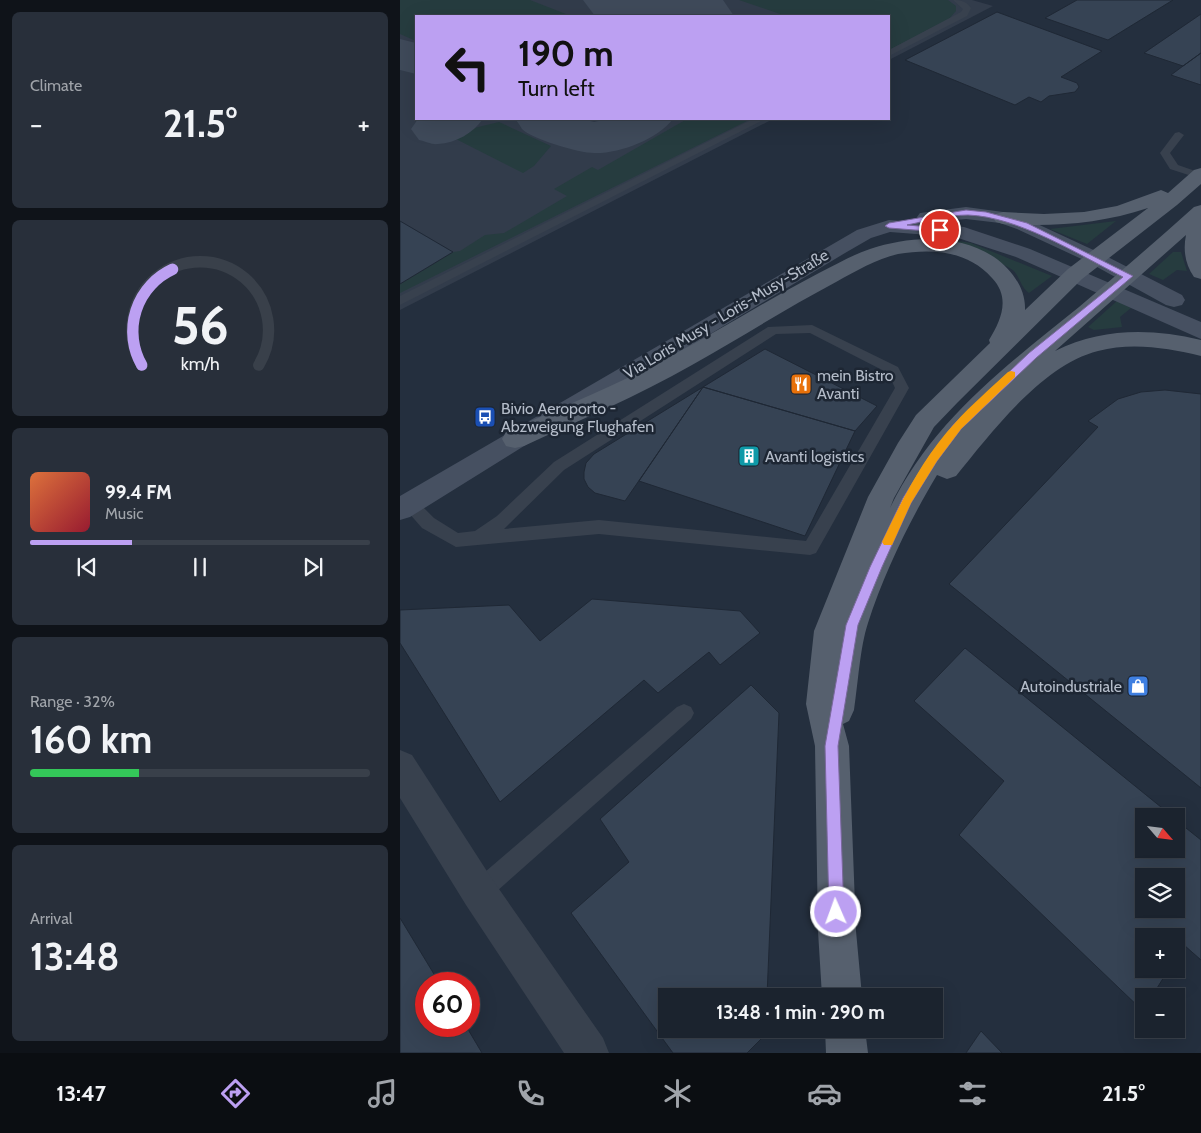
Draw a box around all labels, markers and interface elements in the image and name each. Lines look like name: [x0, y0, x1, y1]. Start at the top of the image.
text: 190 m: [518, 32, 614, 75]
icon: left: [435, 35, 500, 100]
text: Turn left: [518, 75, 595, 102]
text: Climate: [30, 76, 82, 95]
text: 21.5°: [163, 100, 237, 147]
text: −: [30, 107, 42, 141]
text: +: [358, 107, 370, 141]
pin: [919, 209, 961, 251]
icon: arrive: [926, 216, 954, 244]
street label: Via Loris Musy - Loris-Musy-Straße: [620, 245, 832, 383]
text: 56: [171, 294, 229, 357]
text: km/h: [180, 353, 220, 374]
place label: mein Bistro Avanti: [817, 366, 894, 403]
restaurant icon: mein Bistro Avanti: [789, 372, 813, 396]
place label: Bivio Aeroporto - Abzweigung Flughafen: [501, 399, 654, 436]
bus stop icon: Bivio Aeroporto - Abzweigung Flughafen: [473, 405, 497, 429]
building icon: Avanti logistics: [737, 444, 761, 468]
place label: Avanti logistics: [765, 447, 865, 466]
text: 99.4 FM: [105, 481, 172, 504]
text: Music: [105, 504, 143, 523]
icon: previous: [73, 553, 101, 581]
icon: pause: [186, 553, 214, 581]
icon: next: [299, 553, 327, 581]
shop icon: Autoindustriale: [1126, 674, 1150, 698]
place label: Autoindustriale: [1020, 677, 1122, 696]
text: Range · 32%: [30, 692, 115, 711]
text: 160 km: [30, 716, 152, 763]
north arrow: [1135, 808, 1185, 858]
map controls: [1135, 808, 1185, 1038]
button: layers: [1135, 868, 1185, 918]
position arrow: [809, 885, 861, 937]
text: Arrival: [30, 909, 73, 928]
button: +: [1135, 928, 1185, 978]
text: 13:48: [30, 933, 120, 980]
speed limit sign: 60: [415, 972, 480, 1037]
button: −: [1135, 988, 1185, 1038]
text: 13:48 · 1 min · 290 m: [716, 1001, 885, 1024]
icon: directions: [218, 1076, 253, 1111]
icon: music: [365, 1076, 400, 1111]
icon: phone: [513, 1076, 548, 1111]
icon: climate: [660, 1076, 695, 1111]
icon: car: [807, 1076, 842, 1111]
icon: filters: [955, 1076, 990, 1111]
text: 13:47: [56, 1080, 106, 1107]
text: 21.5°: [1102, 1080, 1145, 1107]

